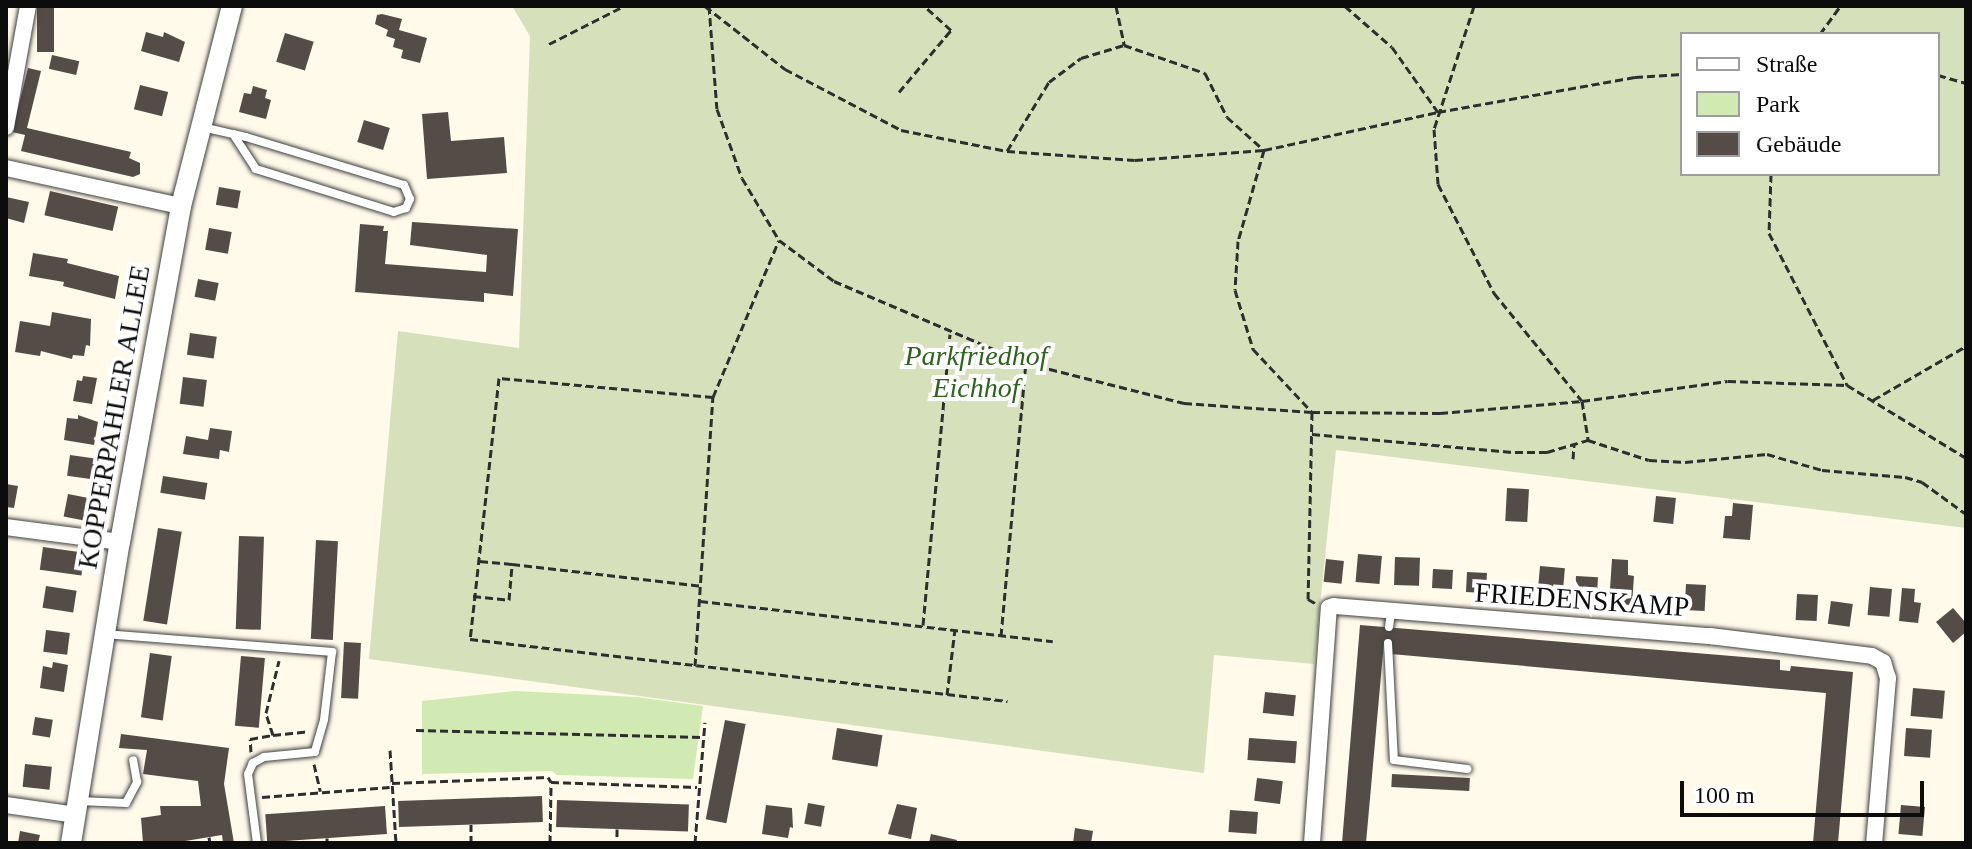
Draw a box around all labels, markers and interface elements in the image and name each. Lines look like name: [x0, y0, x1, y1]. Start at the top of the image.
legend: [1680, 32, 1940, 176]
text: Straße: [1756, 51, 1817, 77]
text: Park: [1756, 91, 1800, 117]
text: Gebäude: [1756, 131, 1841, 157]
street label: KOPPERPAHLER ALLEE: [71, 262, 157, 572]
park label: Parkfriedhof Eichhof: [904, 339, 1048, 405]
street label: FRIEDENSKAMP: [1474, 576, 1690, 624]
scale bar: [1684, 765, 1928, 815]
text: 100 m: [1694, 782, 1755, 808]

